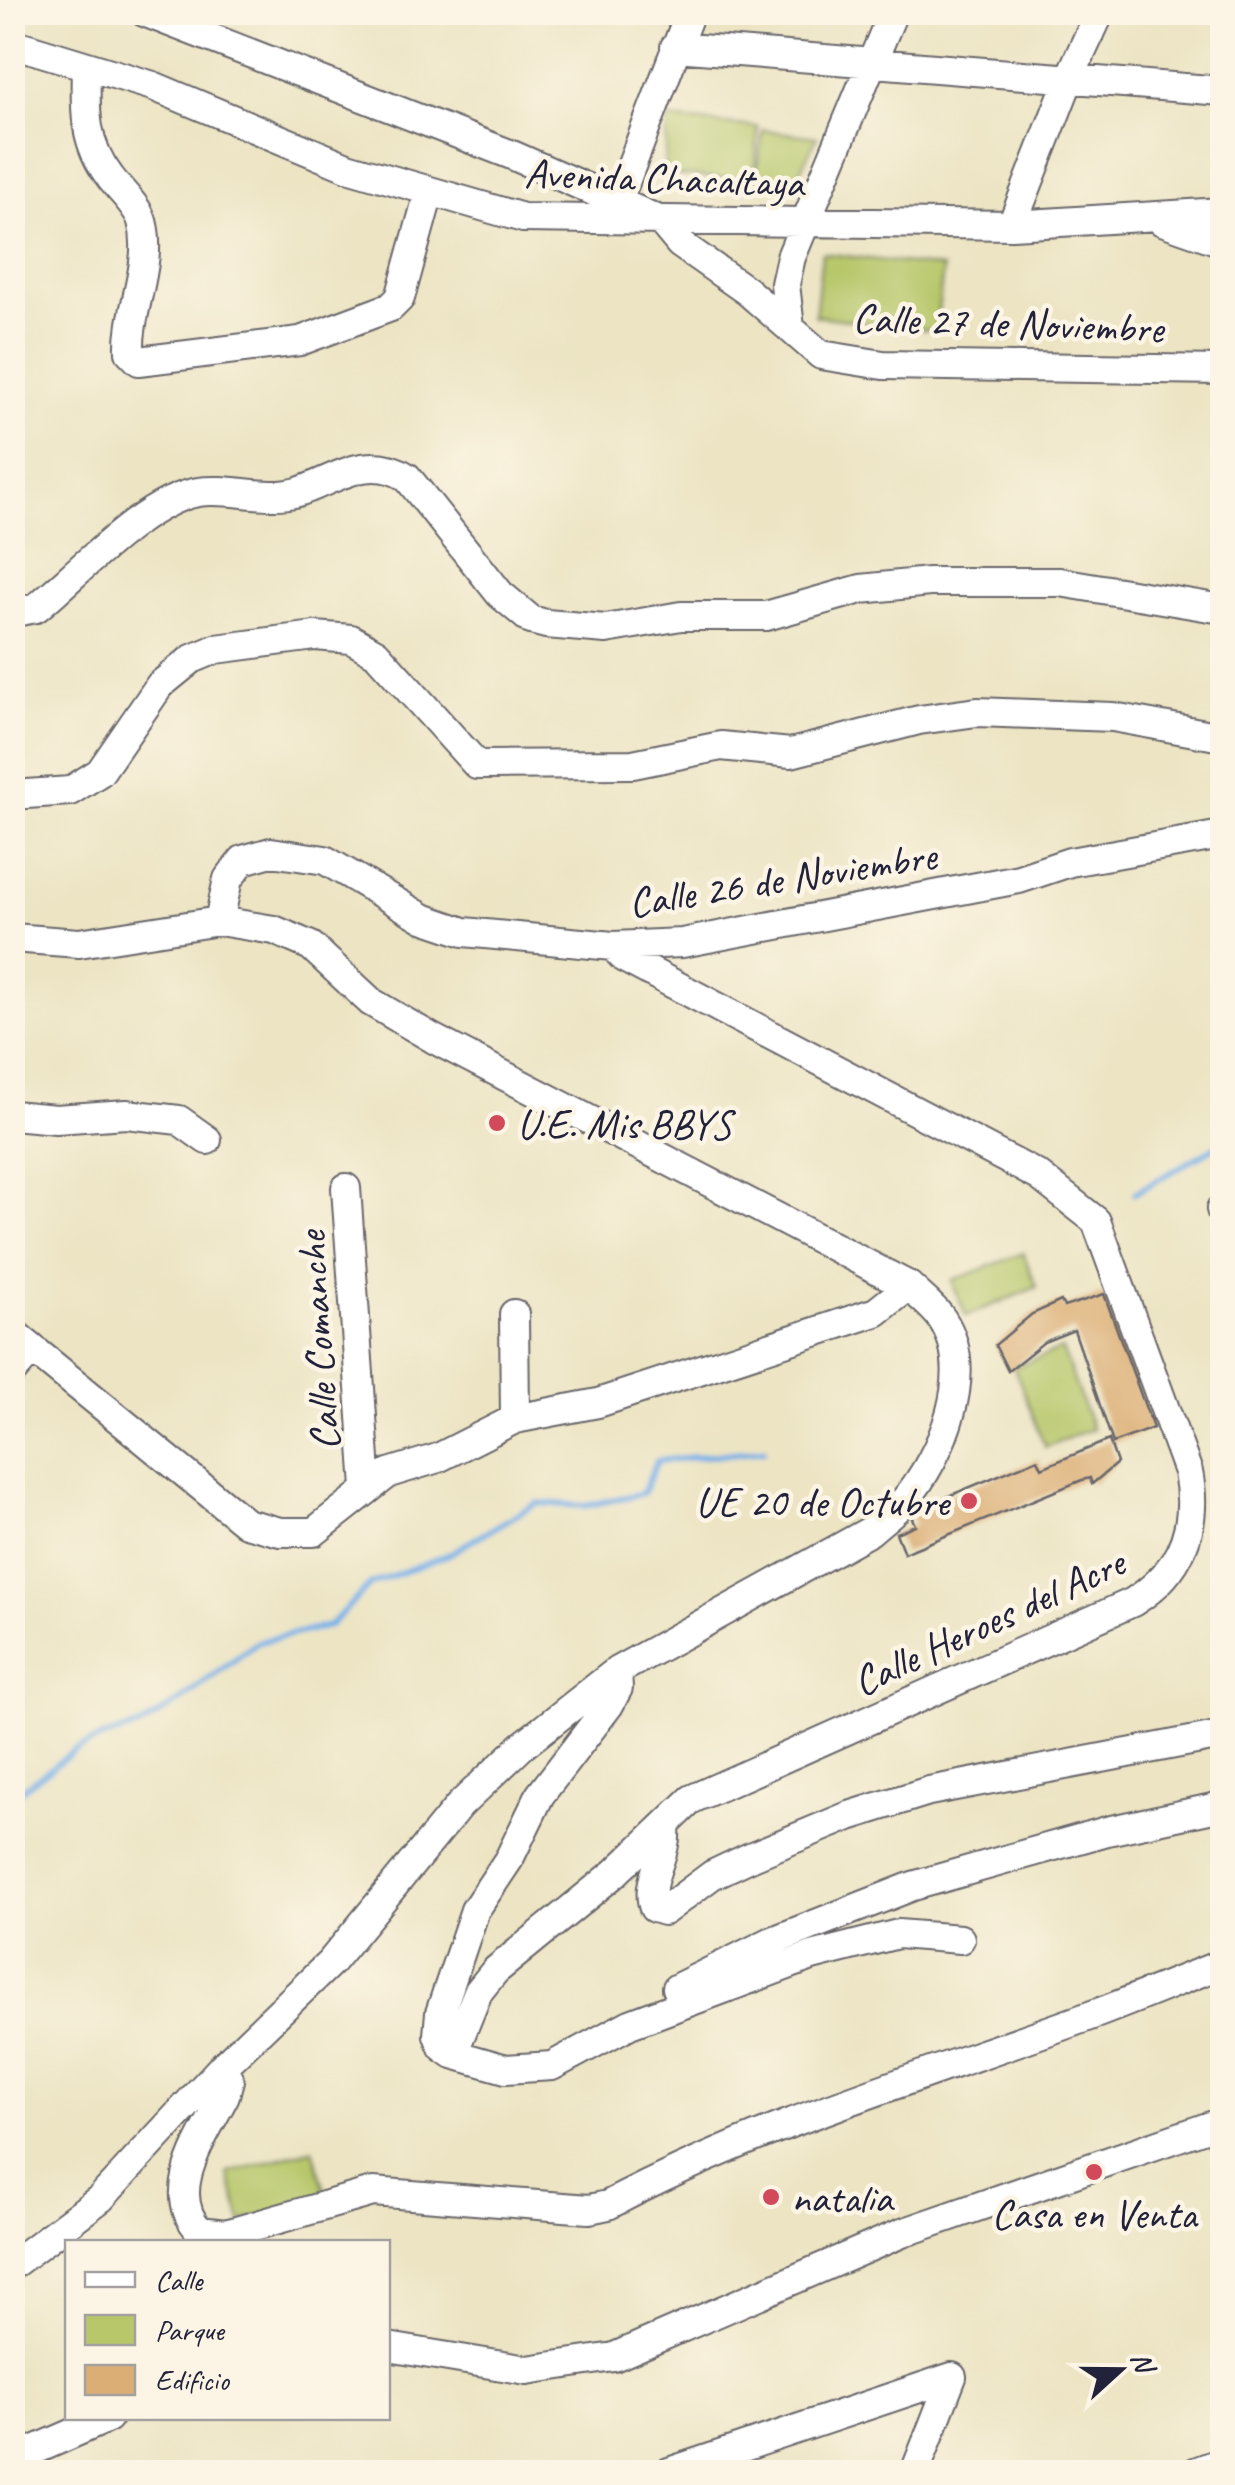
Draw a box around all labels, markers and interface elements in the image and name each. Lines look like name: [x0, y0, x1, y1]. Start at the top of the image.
street label: Avenida Chacaltaya: [523, 147, 807, 210]
street label: Calle 27 de Noviembre: [852, 292, 1166, 355]
street label: Calle 26 de Noviembre: [625, 829, 942, 930]
place label: U.E. Mis BBYS: [517, 1098, 737, 1151]
marker: U.E. Mis BBYS: [486, 1112, 508, 1134]
street label: Calle Comanche: [284, 1227, 353, 1452]
place label: UE 20 de Octubre: [695, 1476, 951, 1529]
marker: UE 20 de Octubre: [958, 1490, 980, 1512]
street label: Calle Heroes del Acre: [844, 1535, 1136, 1708]
marker: Casa en Venta: [1083, 2161, 1105, 2183]
place label: natalia: [791, 2172, 895, 2225]
marker: natalia: [760, 2186, 782, 2208]
place label: Casa en Venta: [992, 2188, 1200, 2241]
legend: [65, 2240, 390, 2420]
text: Calle: [155, 2261, 204, 2299]
text: Parque: [155, 2311, 226, 2349]
north arrow: [1070, 2320, 1170, 2420]
text: N: [1123, 2347, 1164, 2380]
text: Edificio: [155, 2361, 230, 2399]

